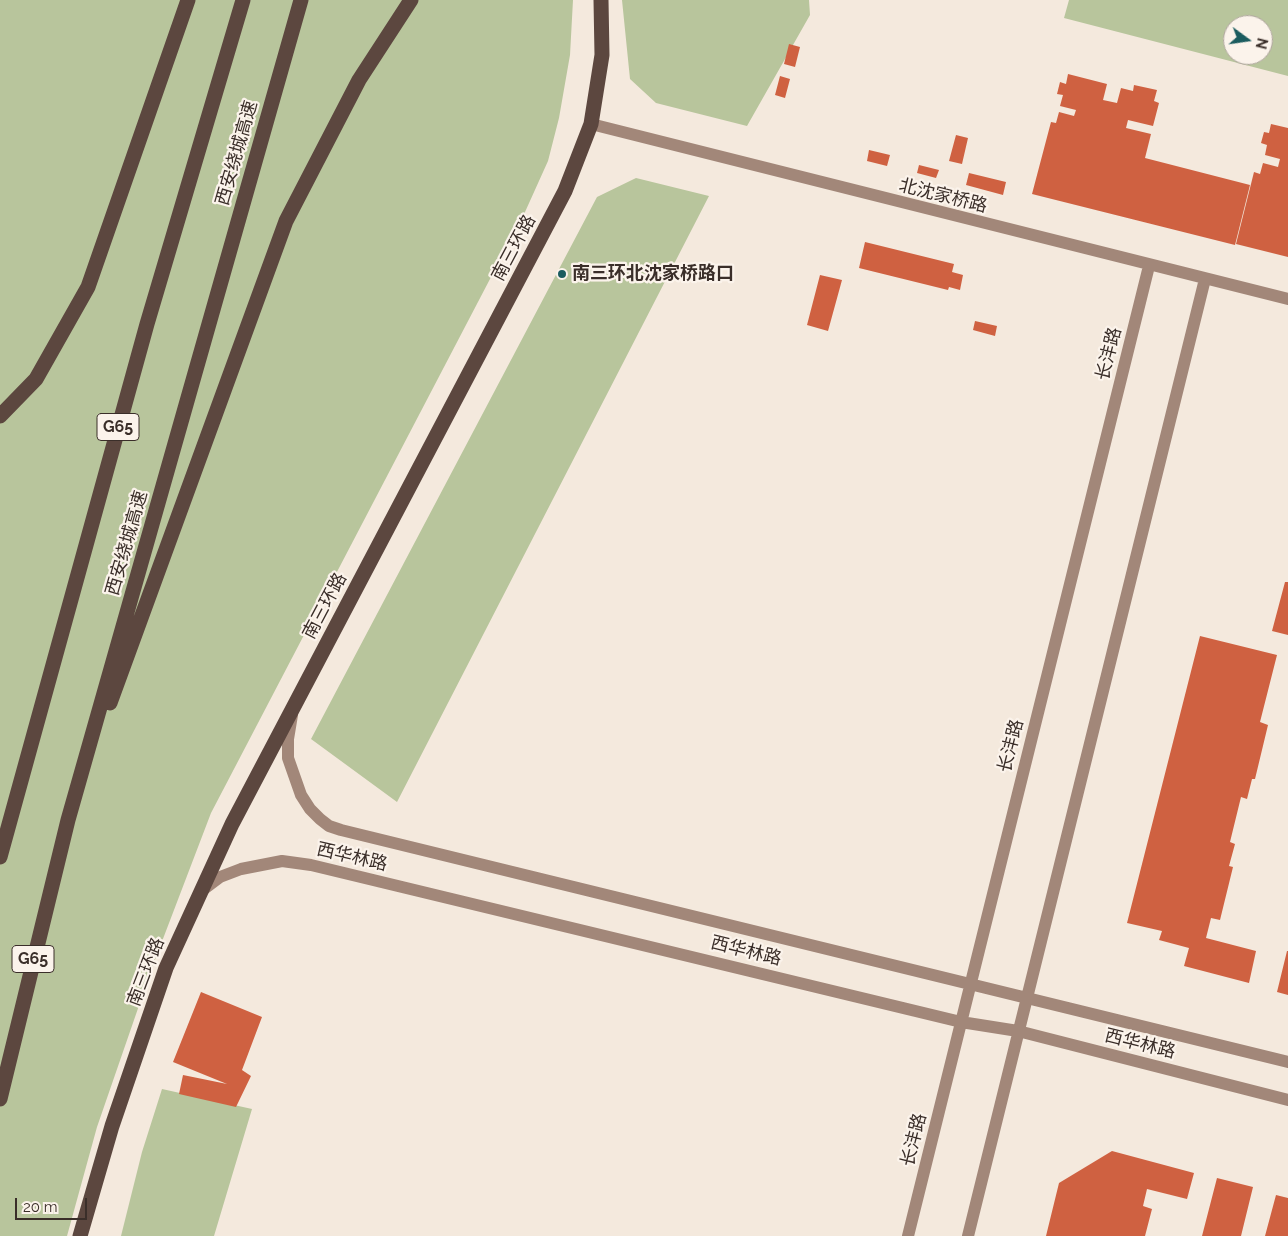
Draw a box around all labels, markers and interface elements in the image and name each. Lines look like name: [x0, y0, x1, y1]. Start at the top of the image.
north arrow: [1223, 15, 1273, 65]
text: N: [1253, 36, 1271, 51]
street label: 西安绕城高速: [212, 98, 262, 208]
street label: 北沈家桥路: [897, 175, 989, 217]
street label: 南三环路: [488, 211, 540, 285]
place label: 南三环北沈家桥路口: [572, 263, 734, 285]
marker: 南三环北沈家桥路口: [556, 268, 568, 280]
street label: 长沣路: [1092, 325, 1126, 383]
road number: G65: [97, 414, 139, 441]
street label: 西安绕城高速: [102, 488, 152, 598]
street label: 南三环路: [299, 569, 351, 643]
street label: 长沣路: [994, 717, 1028, 775]
street label: 西华林路: [314, 838, 390, 876]
street label: 西华林路: [708, 932, 784, 970]
street label: 南三环路: [123, 935, 169, 1009]
road number: G65: [12, 946, 54, 972]
street label: 西华林路: [1102, 1025, 1178, 1063]
street label: 长沣路: [897, 1111, 931, 1169]
scale bar: [18, 1188, 90, 1220]
text: 20 m: [23, 1198, 58, 1216]

